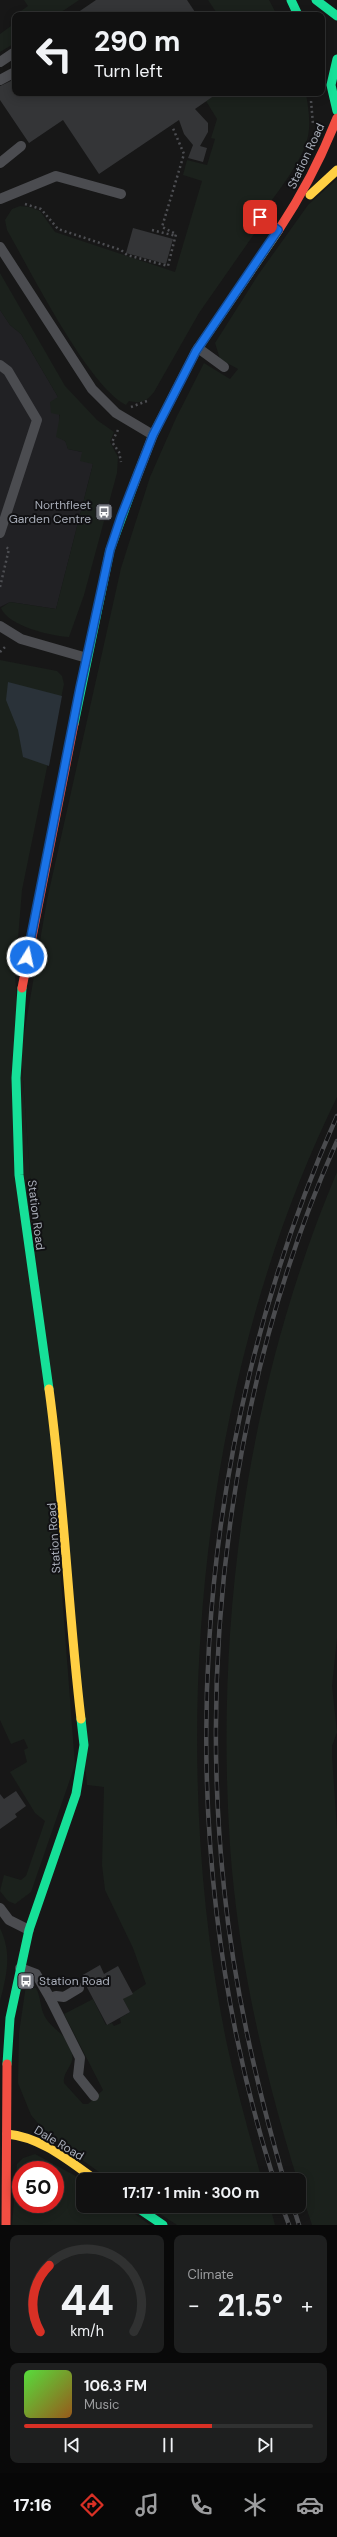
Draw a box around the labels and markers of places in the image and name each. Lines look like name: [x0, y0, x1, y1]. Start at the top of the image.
pin: [243, 200, 277, 234]
place label: Northfleet Garden Centre: [9, 497, 91, 527]
bus stop icon: Northfleet Garden Centre: [94, 502, 114, 522]
bus stop icon: Station Road: [16, 1971, 36, 1991]
place label: Station Road: [39, 1973, 110, 1989]

